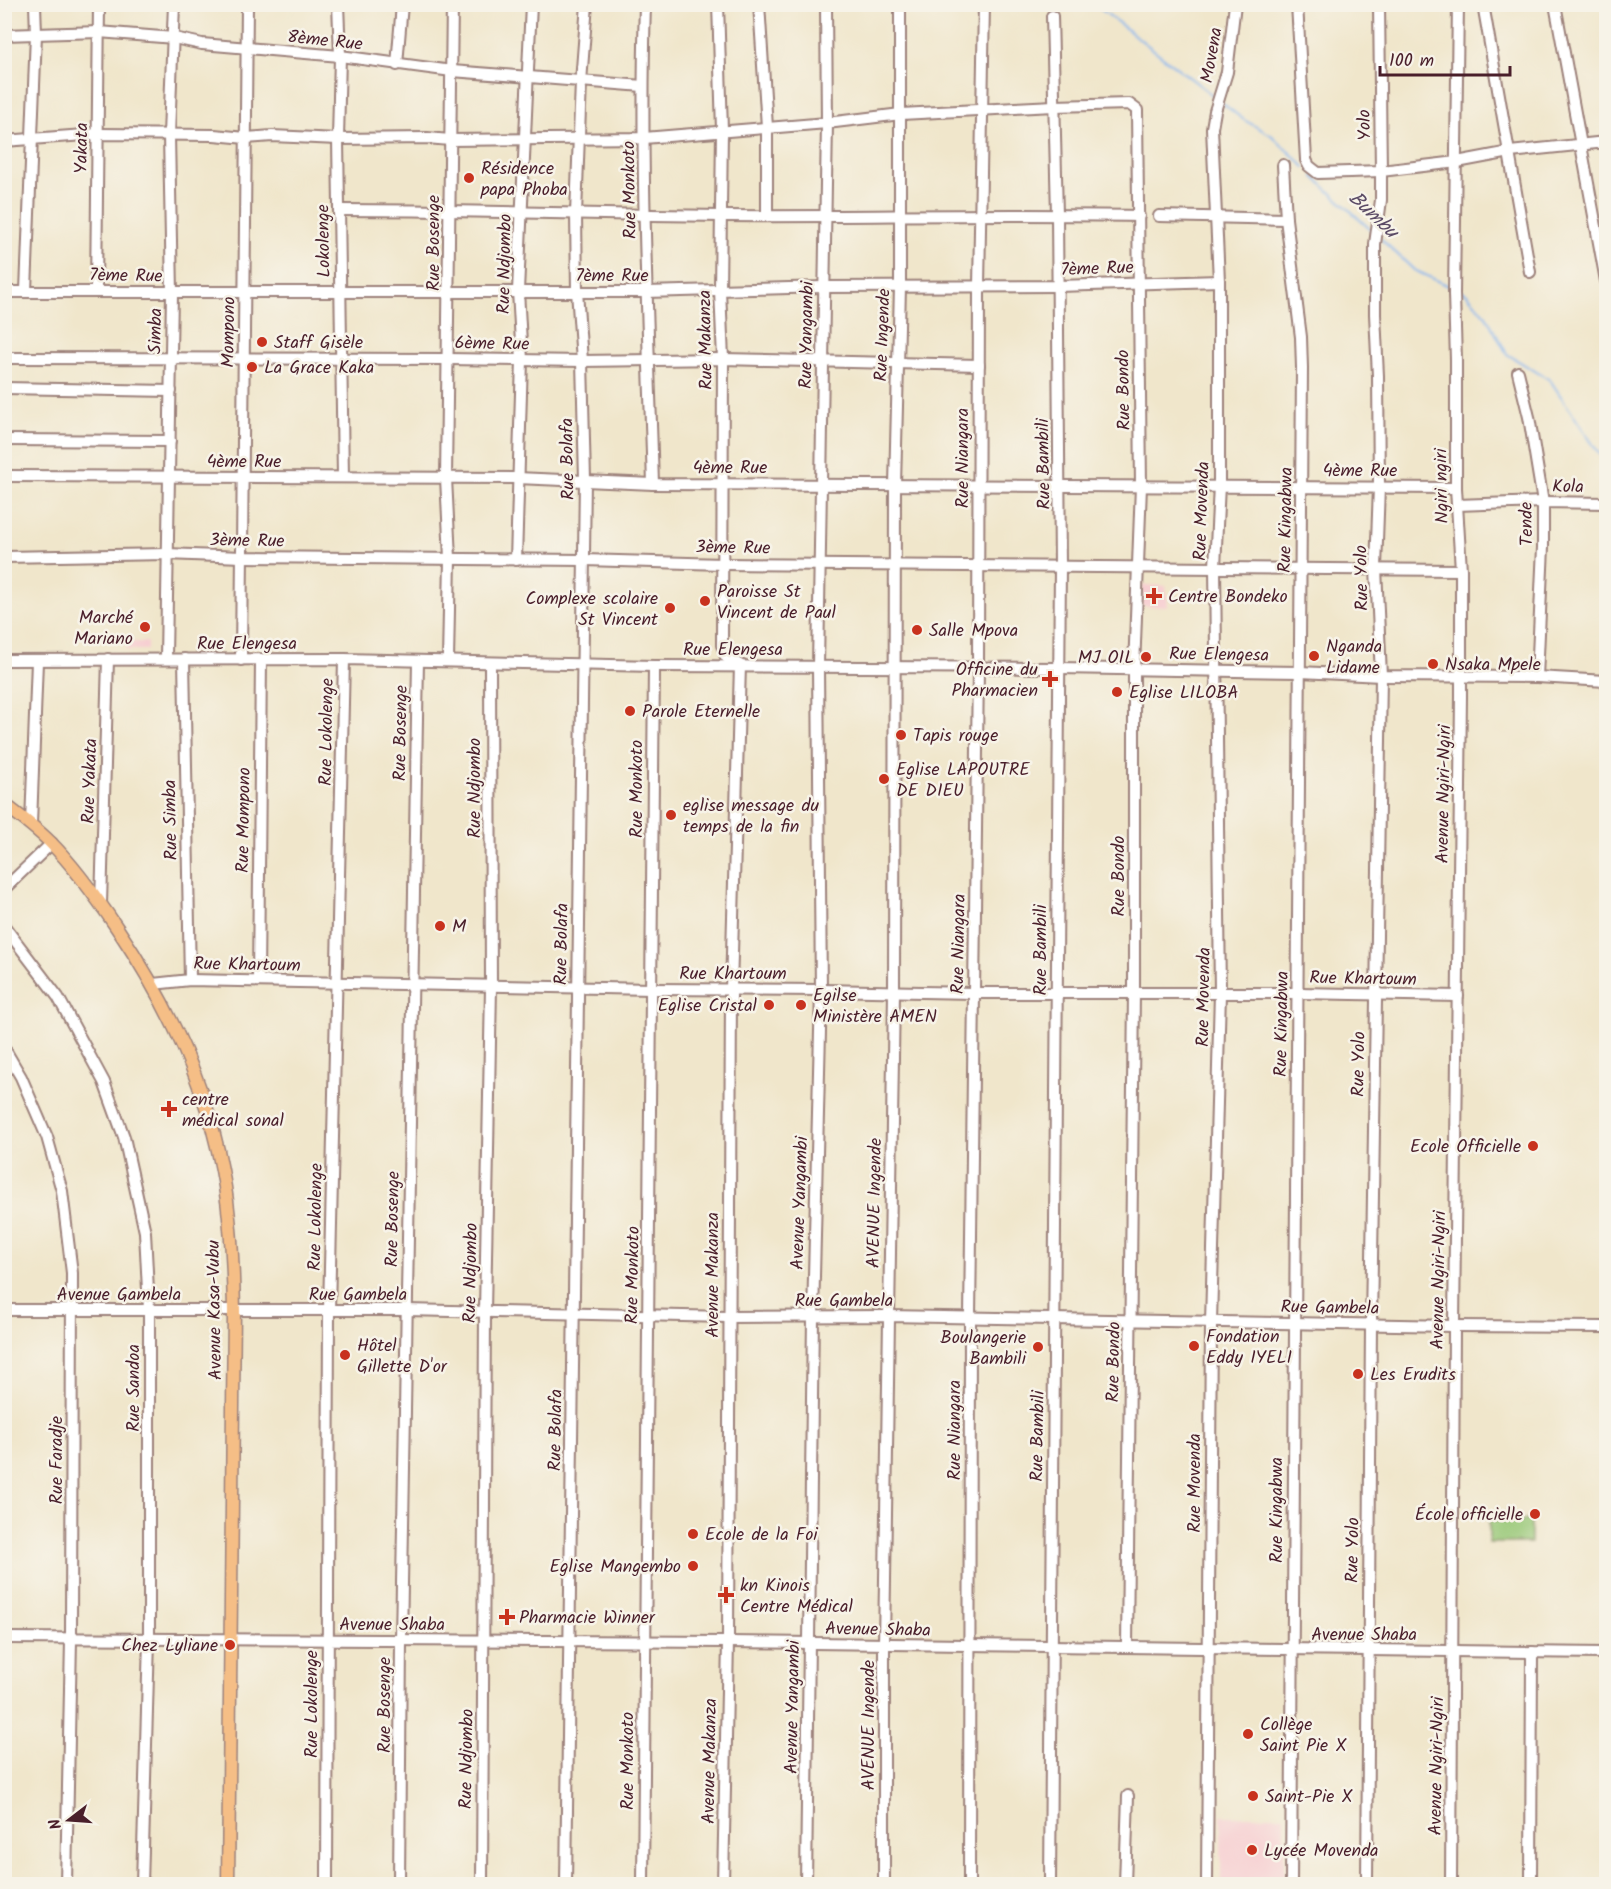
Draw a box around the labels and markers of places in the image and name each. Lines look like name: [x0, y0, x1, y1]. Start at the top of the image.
place label: Résidence papa Phoba: [480, 155, 568, 205]
marker: Résidence papa Phoba: [462, 171, 476, 185]
place label: Staff Gisèle: [274, 329, 363, 358]
marker: Staff Gisèle: [255, 335, 269, 349]
place label: La Grace Kaka: [264, 354, 374, 383]
marker: La Grace Kaka: [245, 360, 259, 374]
place label: Paroisse St Vincent de Paul: [717, 578, 837, 628]
place label: Centre Bondeko: [1168, 583, 1288, 612]
place label: Complexe scolaire St Vincent: [526, 585, 659, 635]
marker: Centre Bondeko: [1145, 587, 1163, 605]
marker: Paroisse St Vincent de Paul: [698, 594, 712, 608]
marker: Complexe scolaire St Vincent: [663, 601, 677, 615]
place label: Marché Mariano: [74, 604, 134, 654]
place label: Salle Mpova: [929, 617, 1018, 646]
marker: Marché Mariano: [138, 620, 152, 634]
marker: Salle Mpova: [910, 623, 924, 637]
place label: Nganda Lidame: [1326, 633, 1382, 683]
place label: MJ OIL: [1078, 644, 1134, 673]
marker: Nganda Lidame: [1307, 649, 1321, 663]
marker: MJ OIL: [1139, 650, 1153, 664]
place label: Nsaka Mpele: [1445, 651, 1541, 680]
place label: Officine du Pharmacien: [951, 656, 1038, 706]
marker: Nsaka Mpele: [1426, 657, 1440, 671]
marker: Officine du Pharmacien: [1043, 672, 1057, 686]
place label: Eglise LILOBA: [1129, 679, 1238, 708]
marker: Eglise LILOBA: [1110, 685, 1124, 699]
place label: Parole Eternelle: [642, 698, 760, 727]
marker: Parole Eternelle: [623, 704, 637, 718]
place label: Tapis rouge: [913, 722, 998, 751]
marker: Tapis rouge: [894, 728, 908, 742]
place label: Eglise LAPOUTRE DE DIEU: [896, 756, 1030, 806]
marker: Eglise LAPOUTRE DE DIEU: [877, 772, 891, 786]
place label: eglise message du temps de la fin: [683, 792, 819, 842]
marker: eglise message du temps de la fin: [664, 808, 678, 822]
place label: M: [452, 913, 467, 942]
marker: M: [433, 919, 447, 933]
place label: Egilse Ministère AMEN: [813, 982, 937, 1032]
place label: Eglise Cristal: [658, 992, 758, 1021]
marker: Eglise Cristal: [762, 998, 776, 1012]
marker: Egilse Ministère AMEN: [794, 998, 808, 1012]
place label: centre médical sonal: [182, 1086, 284, 1136]
marker: centre médical sonal: [160, 1100, 178, 1118]
place label: Ecole Officielle: [1410, 1133, 1521, 1162]
marker: Ecole Officielle: [1526, 1139, 1540, 1153]
place label: Fondation Eddy IYELI: [1206, 1323, 1292, 1373]
place label: Boulangerie Bambili: [940, 1324, 1027, 1374]
place label: Hôtel Gillette D'or: [357, 1332, 448, 1382]
marker: Fondation Eddy IYELI: [1187, 1339, 1201, 1353]
marker: Boulangerie Bambili: [1031, 1340, 1045, 1354]
marker: Hôtel Gillette D'or: [338, 1348, 352, 1362]
place label: Les Erudits: [1370, 1361, 1456, 1390]
marker: Les Erudits: [1351, 1367, 1365, 1381]
place label: École officielle: [1415, 1501, 1523, 1530]
marker: École officielle: [1528, 1507, 1542, 1521]
place label: Ecole de la Foi: [705, 1521, 818, 1550]
marker: Ecole de la Foi: [686, 1527, 700, 1541]
place label: Eglise Mangembo: [549, 1553, 681, 1582]
marker: Eglise Mangembo: [686, 1559, 700, 1573]
place label: kn Kinois Centre Médical: [740, 1572, 854, 1622]
marker: kn Kinois Centre Médical: [717, 1586, 735, 1604]
place label: Pharmacie Winner: [519, 1604, 656, 1633]
marker: Pharmacie Winner: [500, 1610, 514, 1624]
place label: Chez Lyliane: [121, 1632, 218, 1661]
marker: Chez Lyliane: [223, 1638, 237, 1652]
place label: Collège Saint Pie X: [1260, 1711, 1347, 1761]
marker: Collège Saint Pie X: [1241, 1727, 1255, 1741]
place label: Saint-Pie X: [1265, 1783, 1353, 1812]
marker: Saint-Pie X: [1246, 1789, 1260, 1803]
place label: Lycée Movenda: [1264, 1837, 1379, 1866]
marker: Lycée Movenda: [1245, 1843, 1259, 1857]

